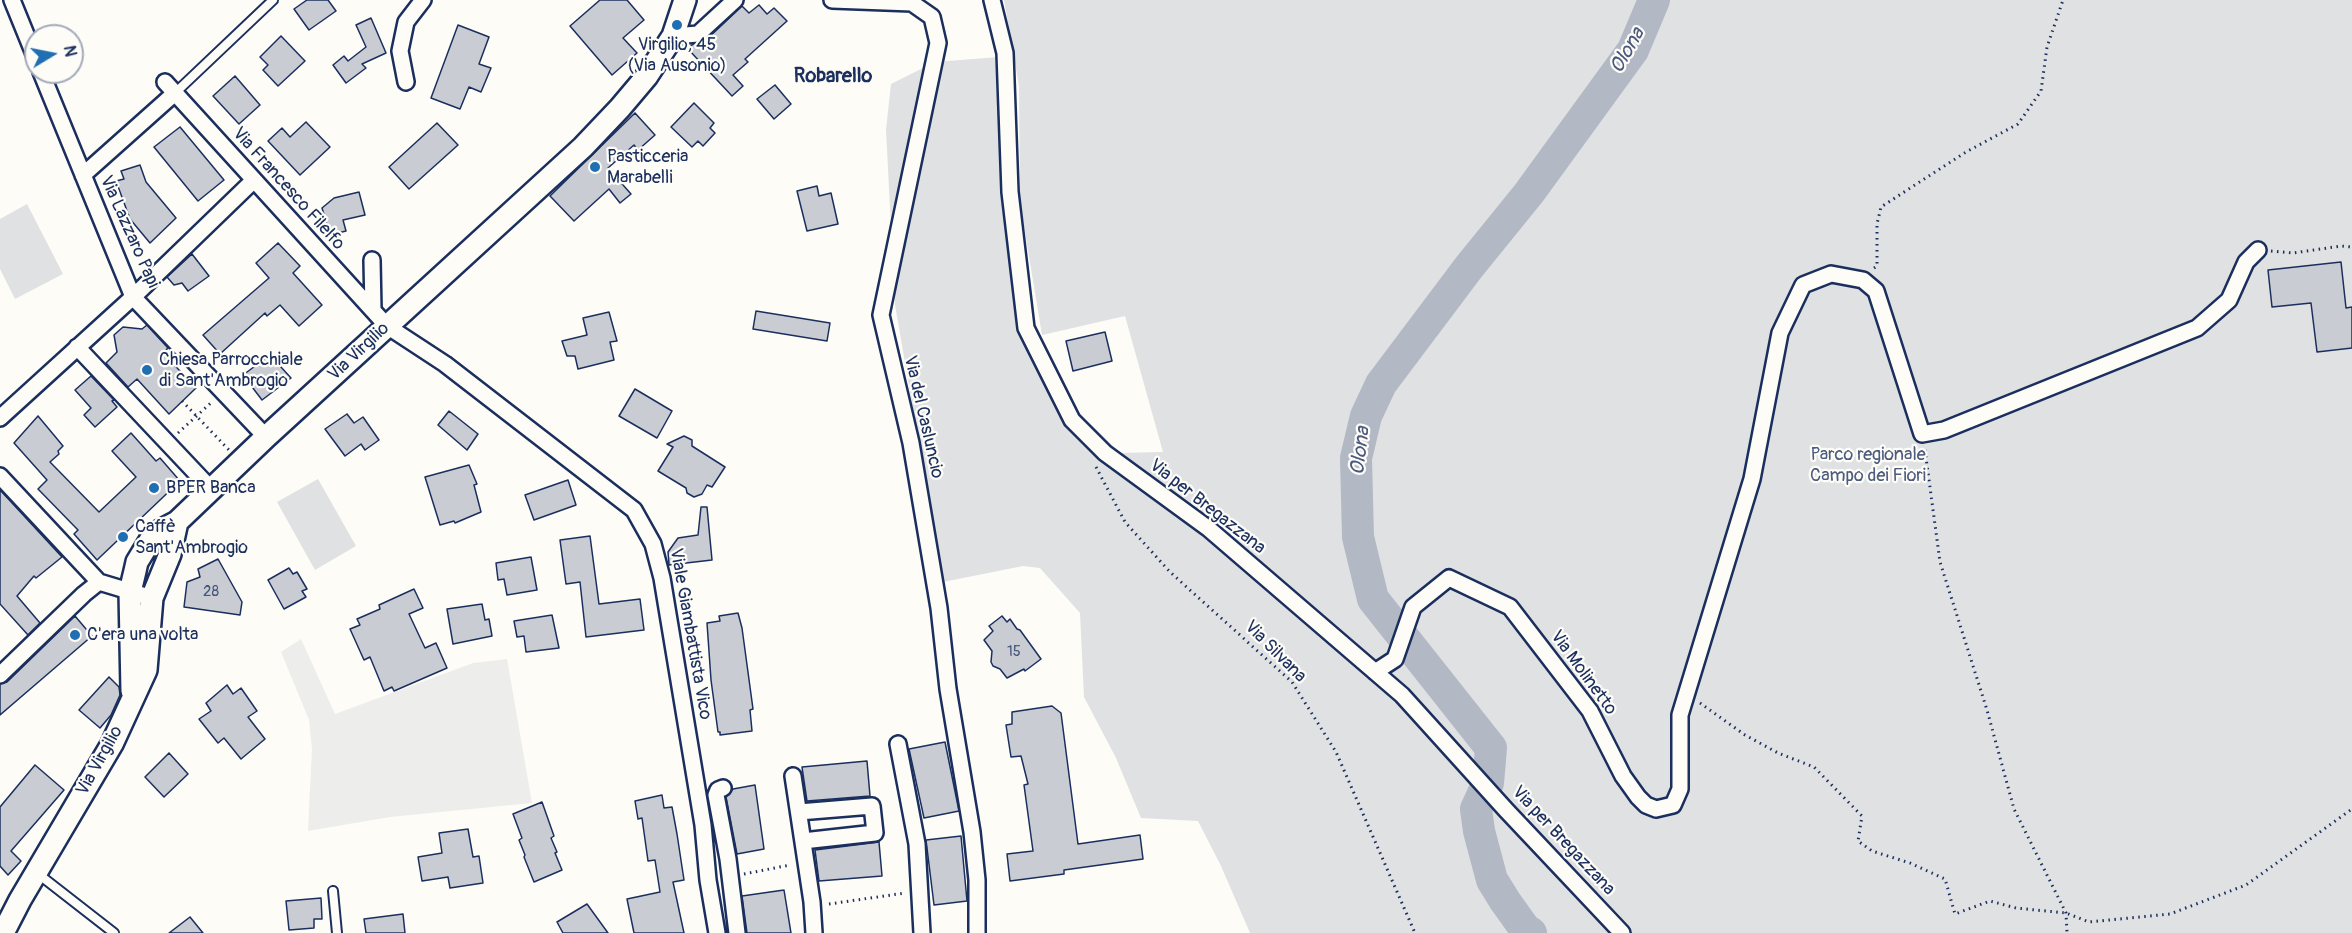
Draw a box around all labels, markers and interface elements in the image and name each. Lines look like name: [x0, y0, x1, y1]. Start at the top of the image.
marker: Virgilio, 45 (Via Ausonio): [670, 18, 684, 32]
north arrow: [24, 24, 84, 84]
water label: Olona: [1605, 24, 1651, 78]
place label: Virgilio, 45 (Via Ausonio): [628, 34, 726, 76]
text: N: [59, 44, 81, 58]
district label: Robarello: [794, 65, 872, 89]
street label: Via Francesco Filelfo: [227, 123, 349, 255]
place label: Pasticceria Marabelli: [607, 146, 688, 188]
marker: Pasticceria Marabelli: [588, 160, 602, 174]
street label: Via Lazzaro Papi: [95, 172, 163, 292]
street label: Via Virgilio: [324, 318, 394, 386]
place label: Chiesa Parrocchiale di Sant'Ambrogio: [159, 349, 303, 392]
street label: Via del Casluncio: [898, 353, 948, 481]
marker: Chiesa Parrocchiale di Sant'Ambrogio: [140, 363, 154, 377]
water label: Olona: [1346, 425, 1376, 477]
park label: Parco regionale Campo dei Fiori: [1810, 444, 1926, 486]
street label: Via per Bregazzana: [1145, 455, 1269, 559]
place label: BPER Banca: [166, 477, 256, 499]
marker: BPER Banca: [147, 481, 161, 495]
place label: Caffè Sant'Ambrogio: [135, 516, 248, 558]
marker: Caffè Sant'Ambrogio: [116, 530, 130, 544]
street label: Viale Giambattista Vico: [664, 547, 716, 721]
house number: 28: [203, 583, 219, 601]
street label: Via Silvana: [1240, 617, 1310, 687]
place label: C'era una volta: [87, 624, 198, 646]
street label: Via Molinetto: [1545, 626, 1621, 720]
marker: C'era una volta: [68, 628, 82, 642]
house number: 15: [1007, 643, 1021, 661]
street label: Via Virgilio: [72, 722, 128, 800]
street label: Via per Bregazzana: [1507, 782, 1619, 900]

